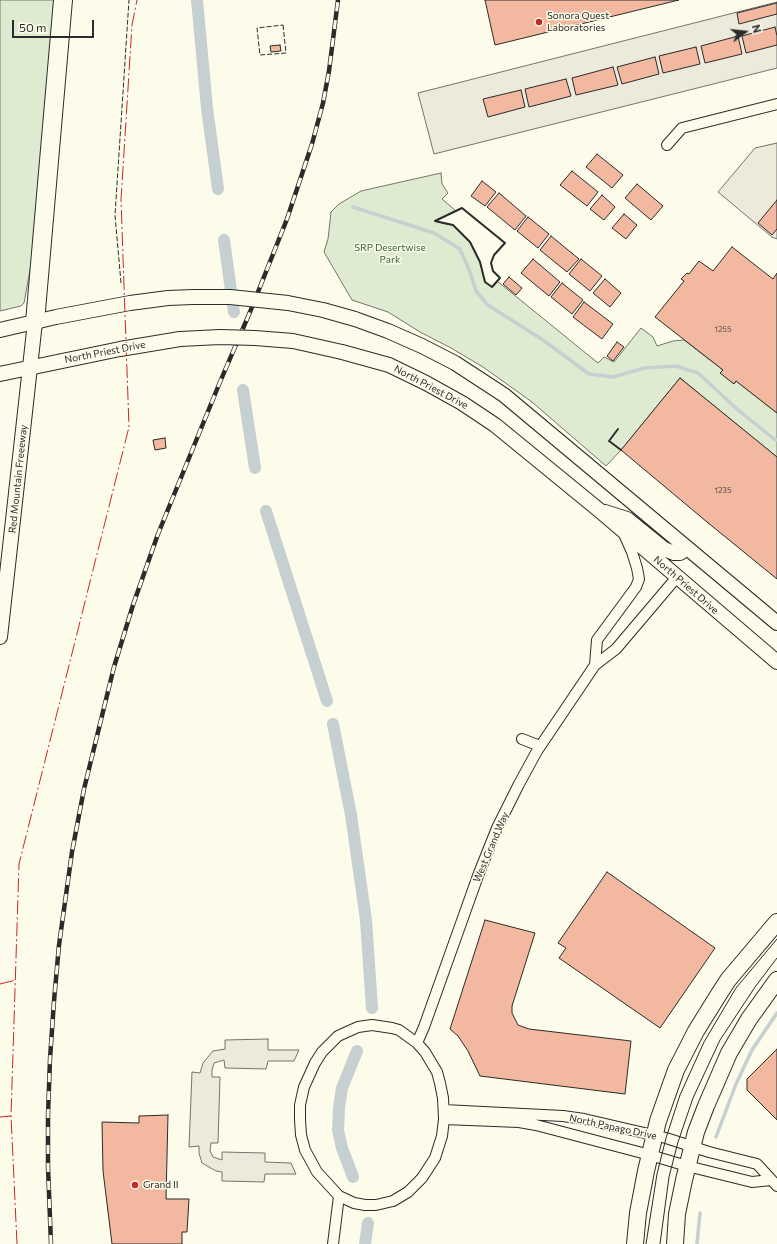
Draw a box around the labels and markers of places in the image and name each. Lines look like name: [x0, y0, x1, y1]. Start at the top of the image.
place label: Sonora Quest Laboratories: [547, 10, 609, 34]
marker: Sonora Quest Laboratories: [534, 17, 544, 27]
place label: Grand II: [143, 1179, 178, 1191]
marker: Grand II: [130, 1180, 140, 1190]

